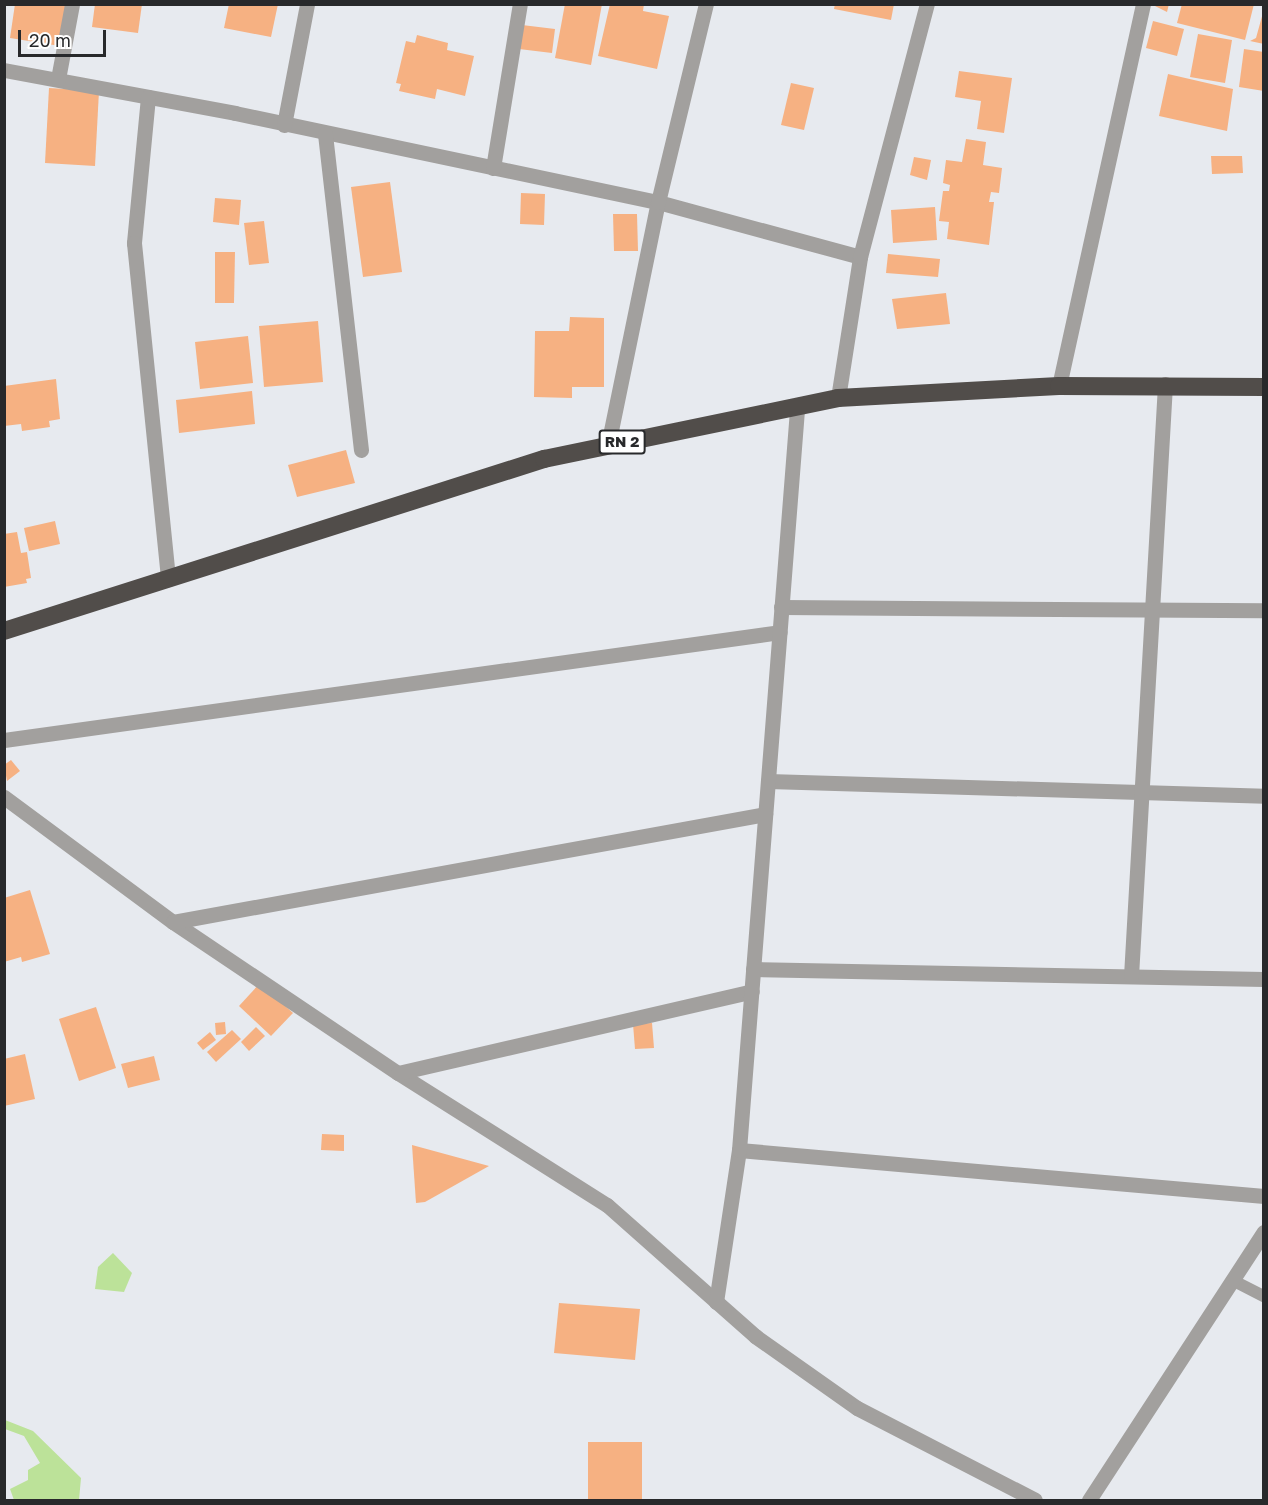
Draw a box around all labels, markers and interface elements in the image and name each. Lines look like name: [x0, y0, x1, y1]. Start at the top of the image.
scale bar: [21, 18, 110, 56]
text: 20 m: [29, 29, 71, 51]
road number: RN 2: [598, 430, 646, 454]

